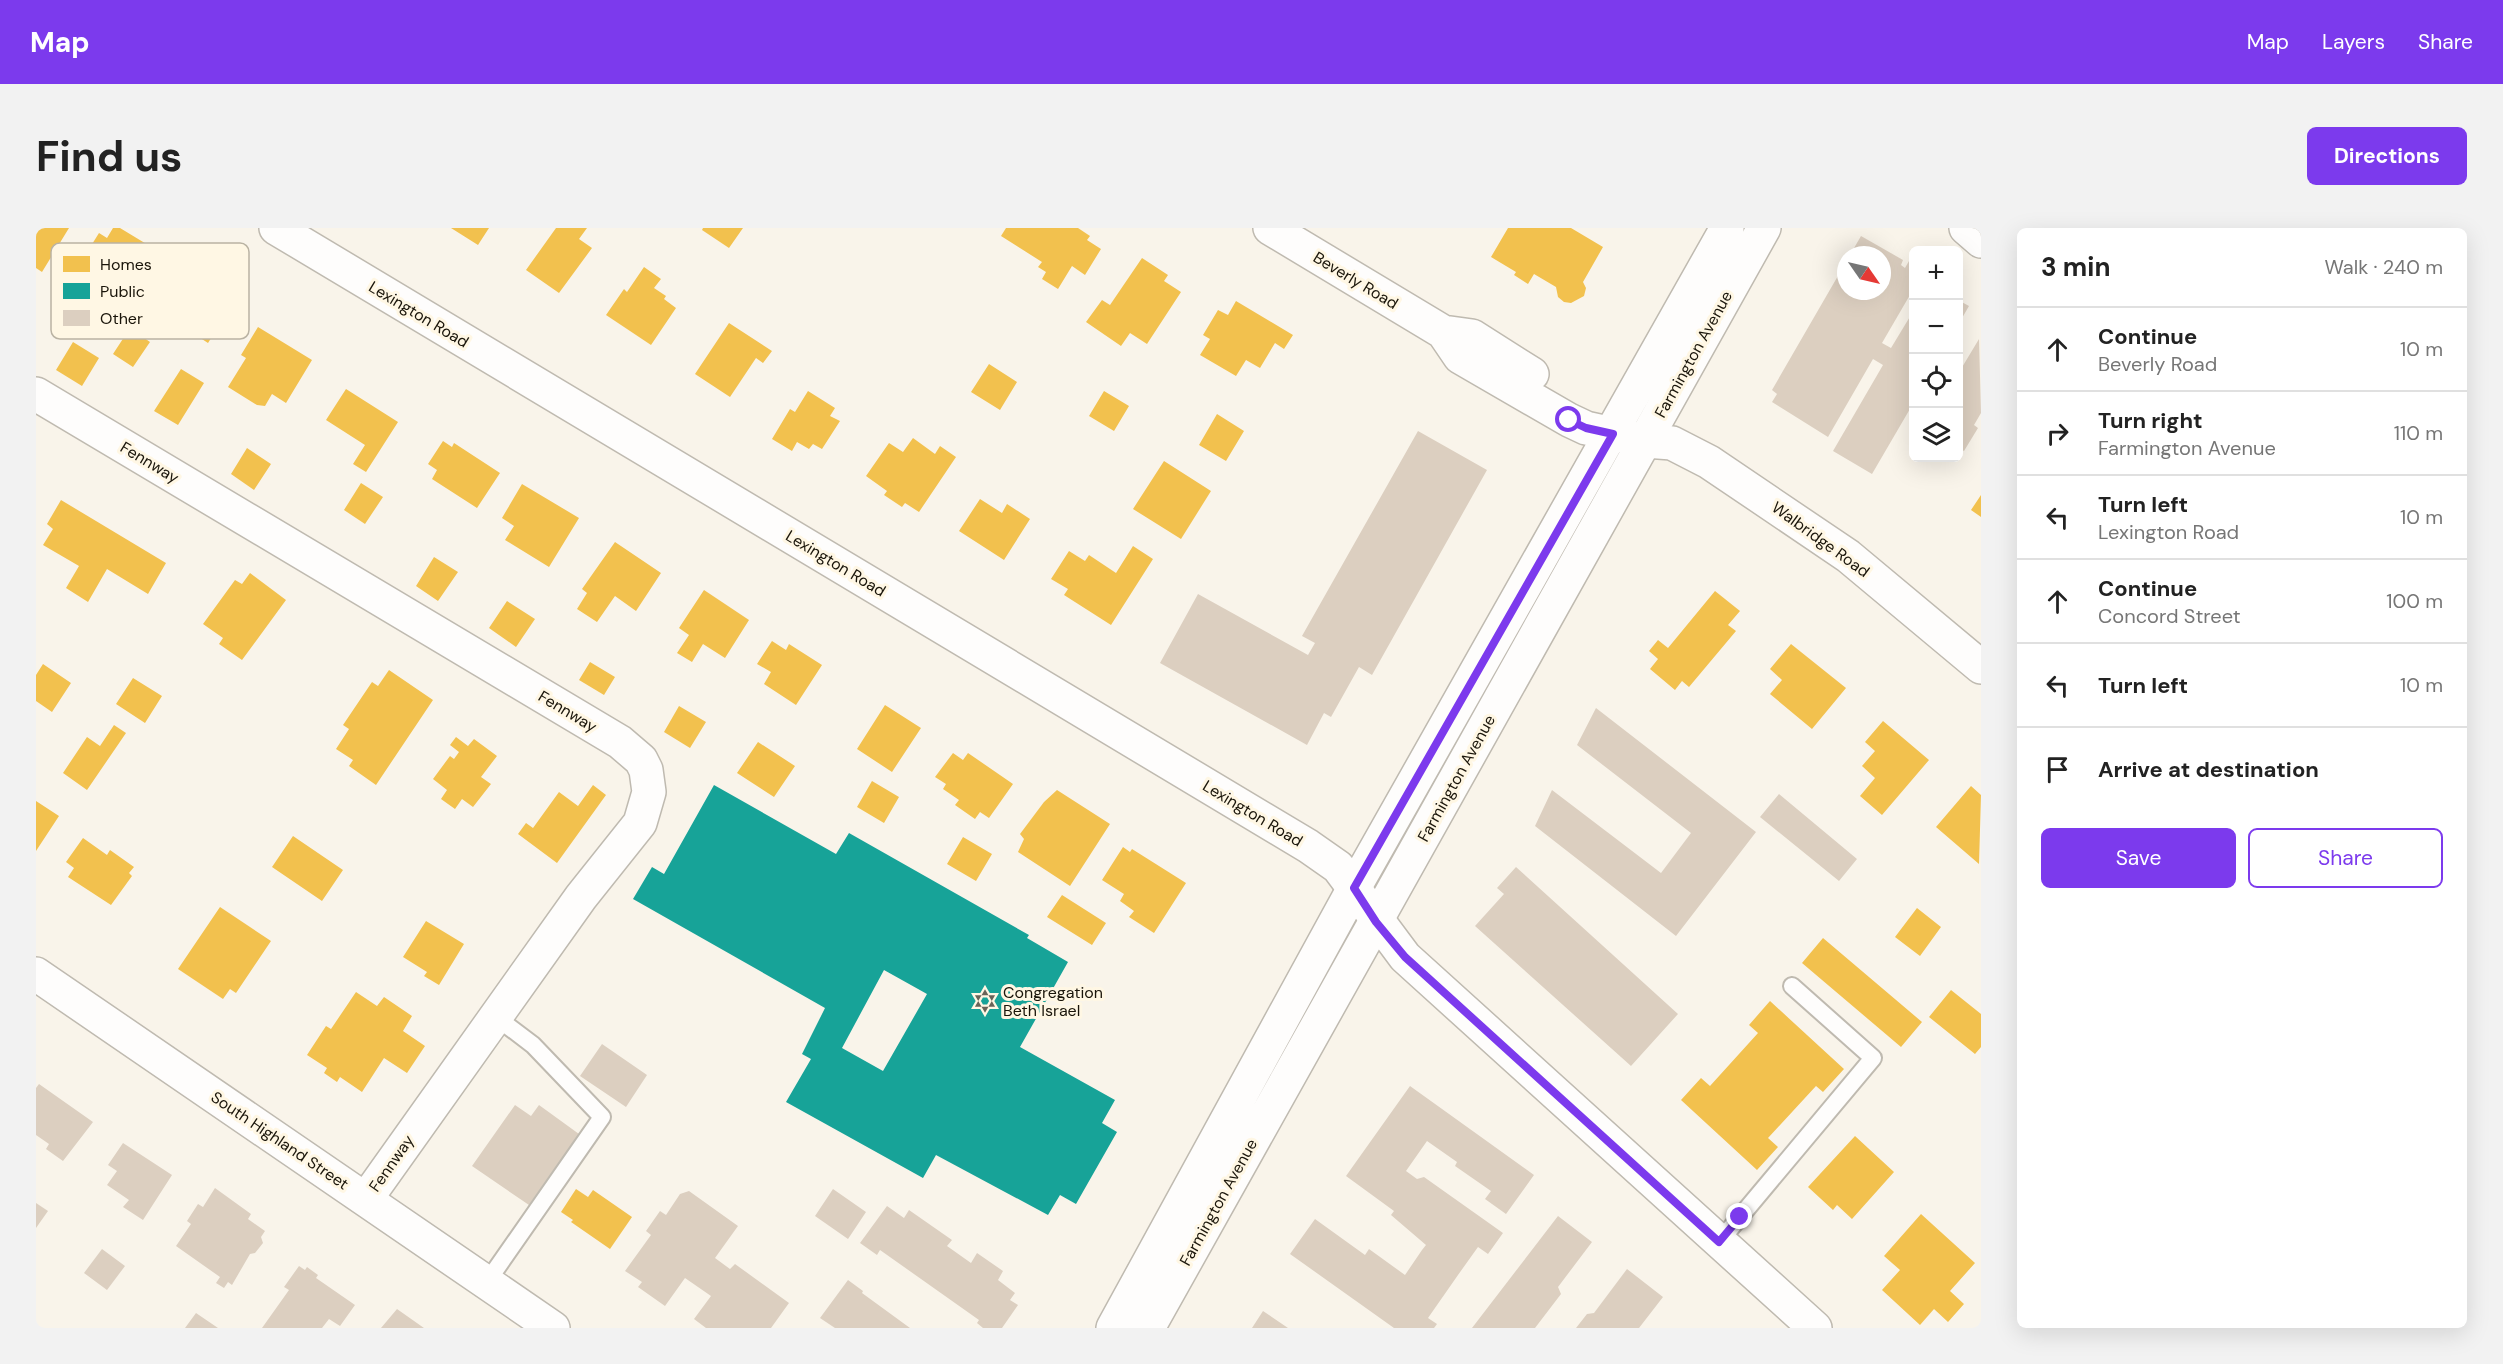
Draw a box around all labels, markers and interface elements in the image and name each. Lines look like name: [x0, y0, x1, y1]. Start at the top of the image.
text: Map: [30, 24, 90, 61]
text: Map: [2247, 28, 2289, 56]
text: Layers: [2322, 28, 2385, 56]
text: Share: [2418, 28, 2473, 56]
button: Directions: [2307, 127, 2467, 185]
text: Find us: [36, 129, 182, 184]
legend: [51, 243, 249, 339]
north arrow: [1837, 246, 1891, 300]
map controls: [1909, 246, 1963, 462]
button: +: [1909, 246, 1963, 300]
street label: Beverly Road: [1309, 247, 1402, 314]
text: 3 min: [2041, 250, 2110, 284]
text: Homes: [100, 254, 152, 275]
text: Walk · 240 m: [2324, 254, 2443, 280]
street label: Lexington Road: [365, 276, 473, 353]
text: Public: [100, 281, 145, 302]
street label: Farmington Avenue: [1650, 287, 1737, 422]
button: −: [1909, 300, 1963, 354]
text: Other: [100, 308, 143, 329]
text: Continue: [2098, 322, 2197, 351]
icon: ahead: [2041, 333, 2074, 366]
text: 10 m: [2400, 336, 2443, 362]
text: Beverly Road: [2098, 351, 2217, 377]
button: locate: [1909, 354, 1963, 408]
route start: [1555, 406, 1581, 432]
text: Turn right: [2098, 406, 2203, 435]
button: layers: [1909, 408, 1963, 462]
icon: right: [2041, 417, 2074, 450]
text: 110 m: [2394, 420, 2443, 446]
text: Farmington Avenue: [2098, 435, 2276, 461]
street label: Fennway: [116, 437, 183, 488]
text: Turn left: [2098, 490, 2188, 519]
street label: Walbridge Road: [1768, 497, 1874, 582]
icon: left: [2041, 501, 2074, 534]
text: 10 m: [2400, 504, 2443, 530]
text: Lexington Road: [2098, 519, 2239, 545]
street label: Lexington Road: [782, 525, 890, 602]
text: Continue: [2098, 574, 2197, 603]
icon: ahead: [2041, 585, 2074, 618]
text: 100 m: [2386, 588, 2443, 614]
text: Concord Street: [2098, 603, 2241, 629]
icon: left: [2041, 669, 2074, 702]
text: Turn left: [2098, 671, 2188, 700]
text: 10 m: [2400, 672, 2443, 698]
street label: Fennway: [534, 686, 601, 737]
street label: Farmington Avenue: [1413, 711, 1500, 846]
icon: arrive: [2041, 753, 2074, 786]
text: Arrive at destination: [2098, 755, 2319, 784]
street label: Lexington Road: [1199, 775, 1307, 852]
button: Save: [2041, 828, 2236, 888]
button: Share: [2248, 828, 2443, 888]
place label: Congregation Beth Israel: [1003, 982, 1103, 1021]
synagogue icon: Congregation Beth Israel: [972, 988, 998, 1014]
street label: South Highland Street: [207, 1087, 353, 1194]
street label: Fennway: [364, 1131, 419, 1196]
street label: Farmington Avenue: [1175, 1135, 1262, 1270]
route end: [1726, 1203, 1752, 1229]

